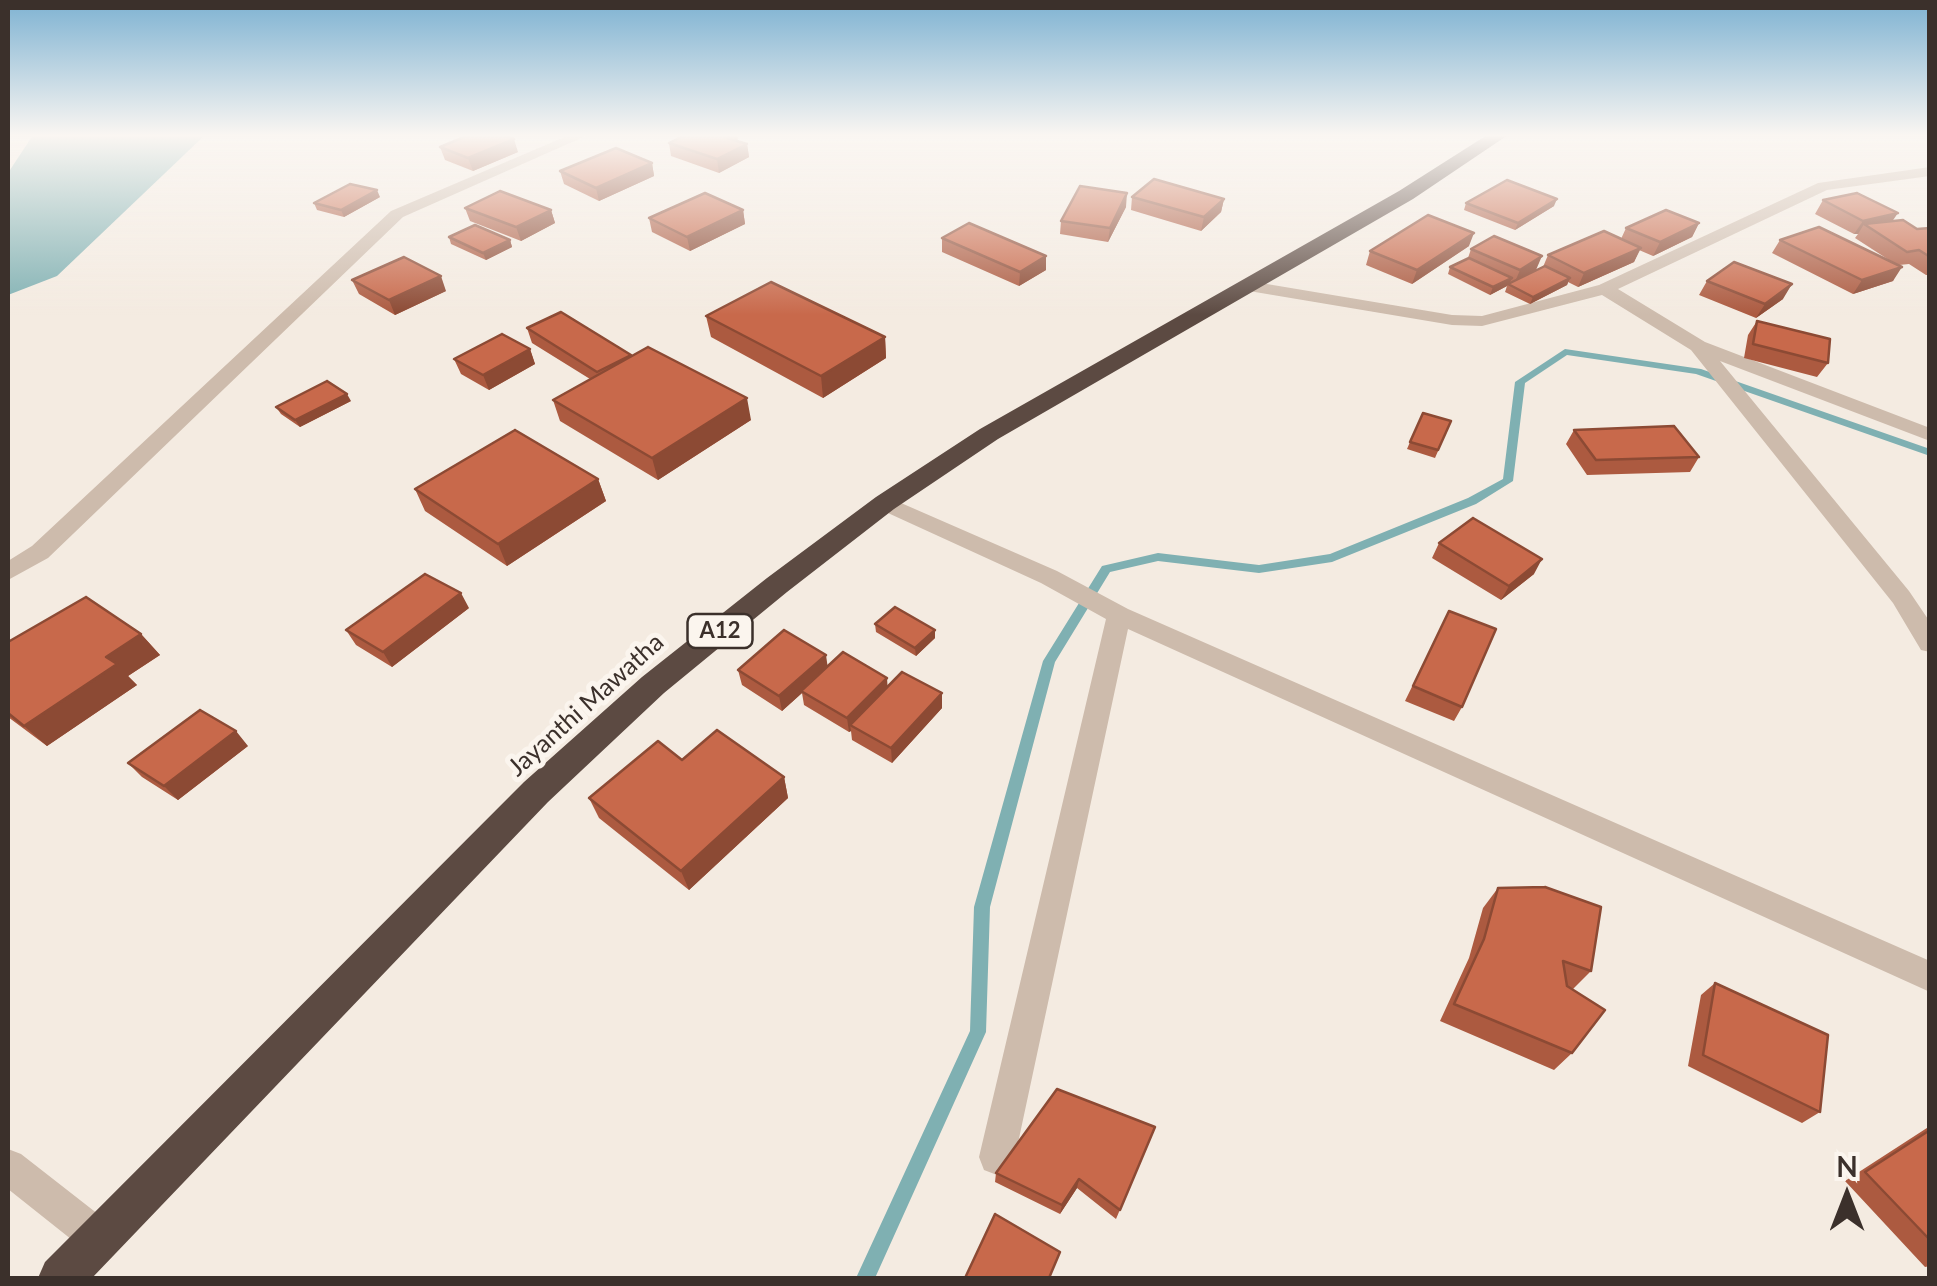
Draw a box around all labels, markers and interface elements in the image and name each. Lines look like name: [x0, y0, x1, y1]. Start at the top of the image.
road number: A12: [688, 614, 752, 648]
street label: Jayanthi Mawatha: [502, 627, 670, 783]
north arrow: [1797, 1146, 1897, 1246]
text: N: [1836, 1149, 1858, 1183]

